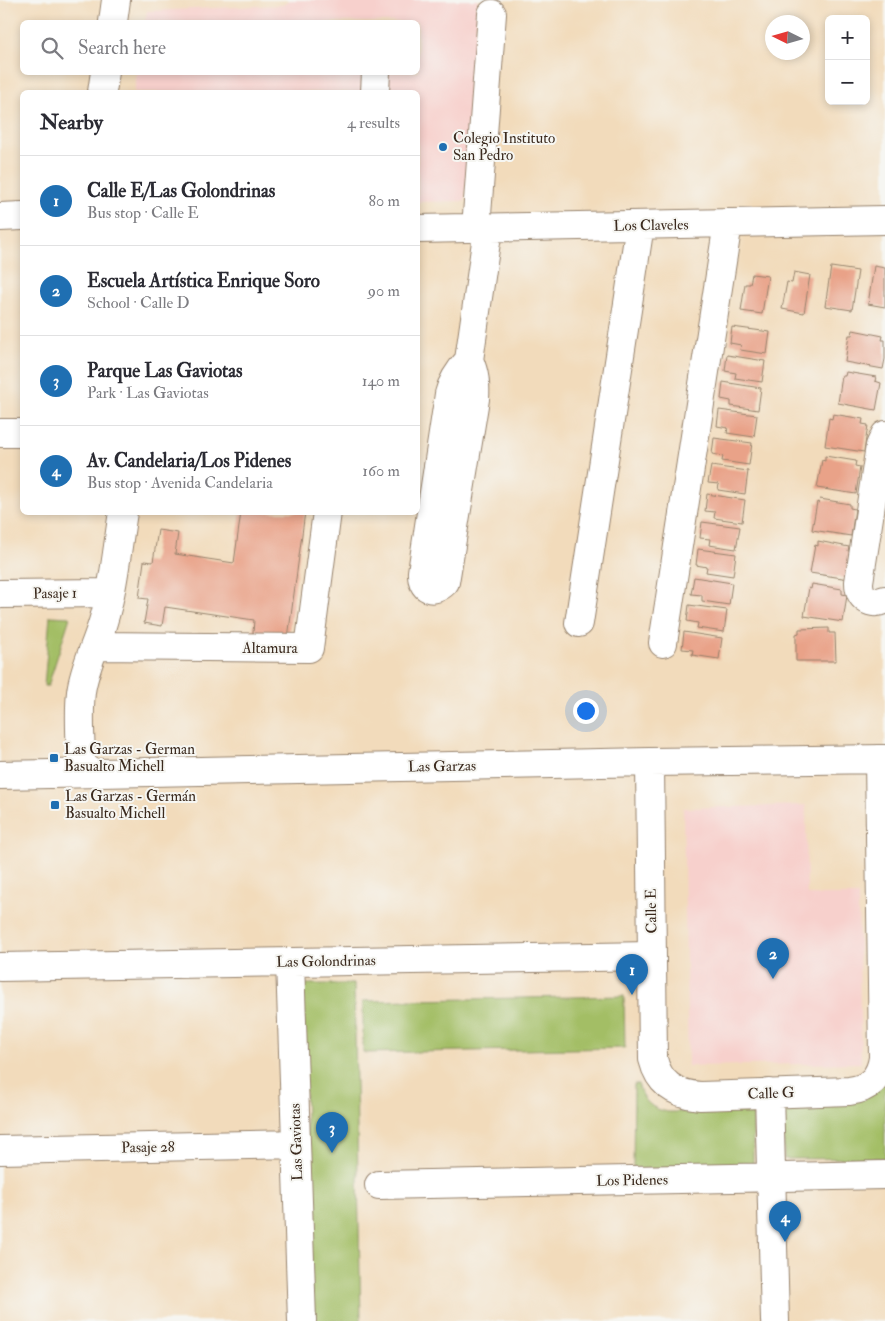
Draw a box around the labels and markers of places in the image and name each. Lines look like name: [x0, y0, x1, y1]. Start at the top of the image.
place label: Colegio Instituto San Pedro: [453, 129, 555, 165]
marker: Colegio Instituto San Pedro: [437, 141, 449, 153]
place label: Las Garzas - German Basualto Michell: [64, 740, 195, 776]
marker: Las Garzas - German Basualto Michell: [48, 752, 60, 764]
place label: Las Garzas - Germán Basualto Michell: [65, 787, 196, 823]
marker: Las Garzas - Germán Basualto Michell: [49, 799, 61, 811]
pin: 2: [757, 938, 789, 979]
pin: 1: [616, 954, 648, 995]
pin: 3: [316, 1112, 348, 1153]
pin: 4: [769, 1201, 801, 1242]

